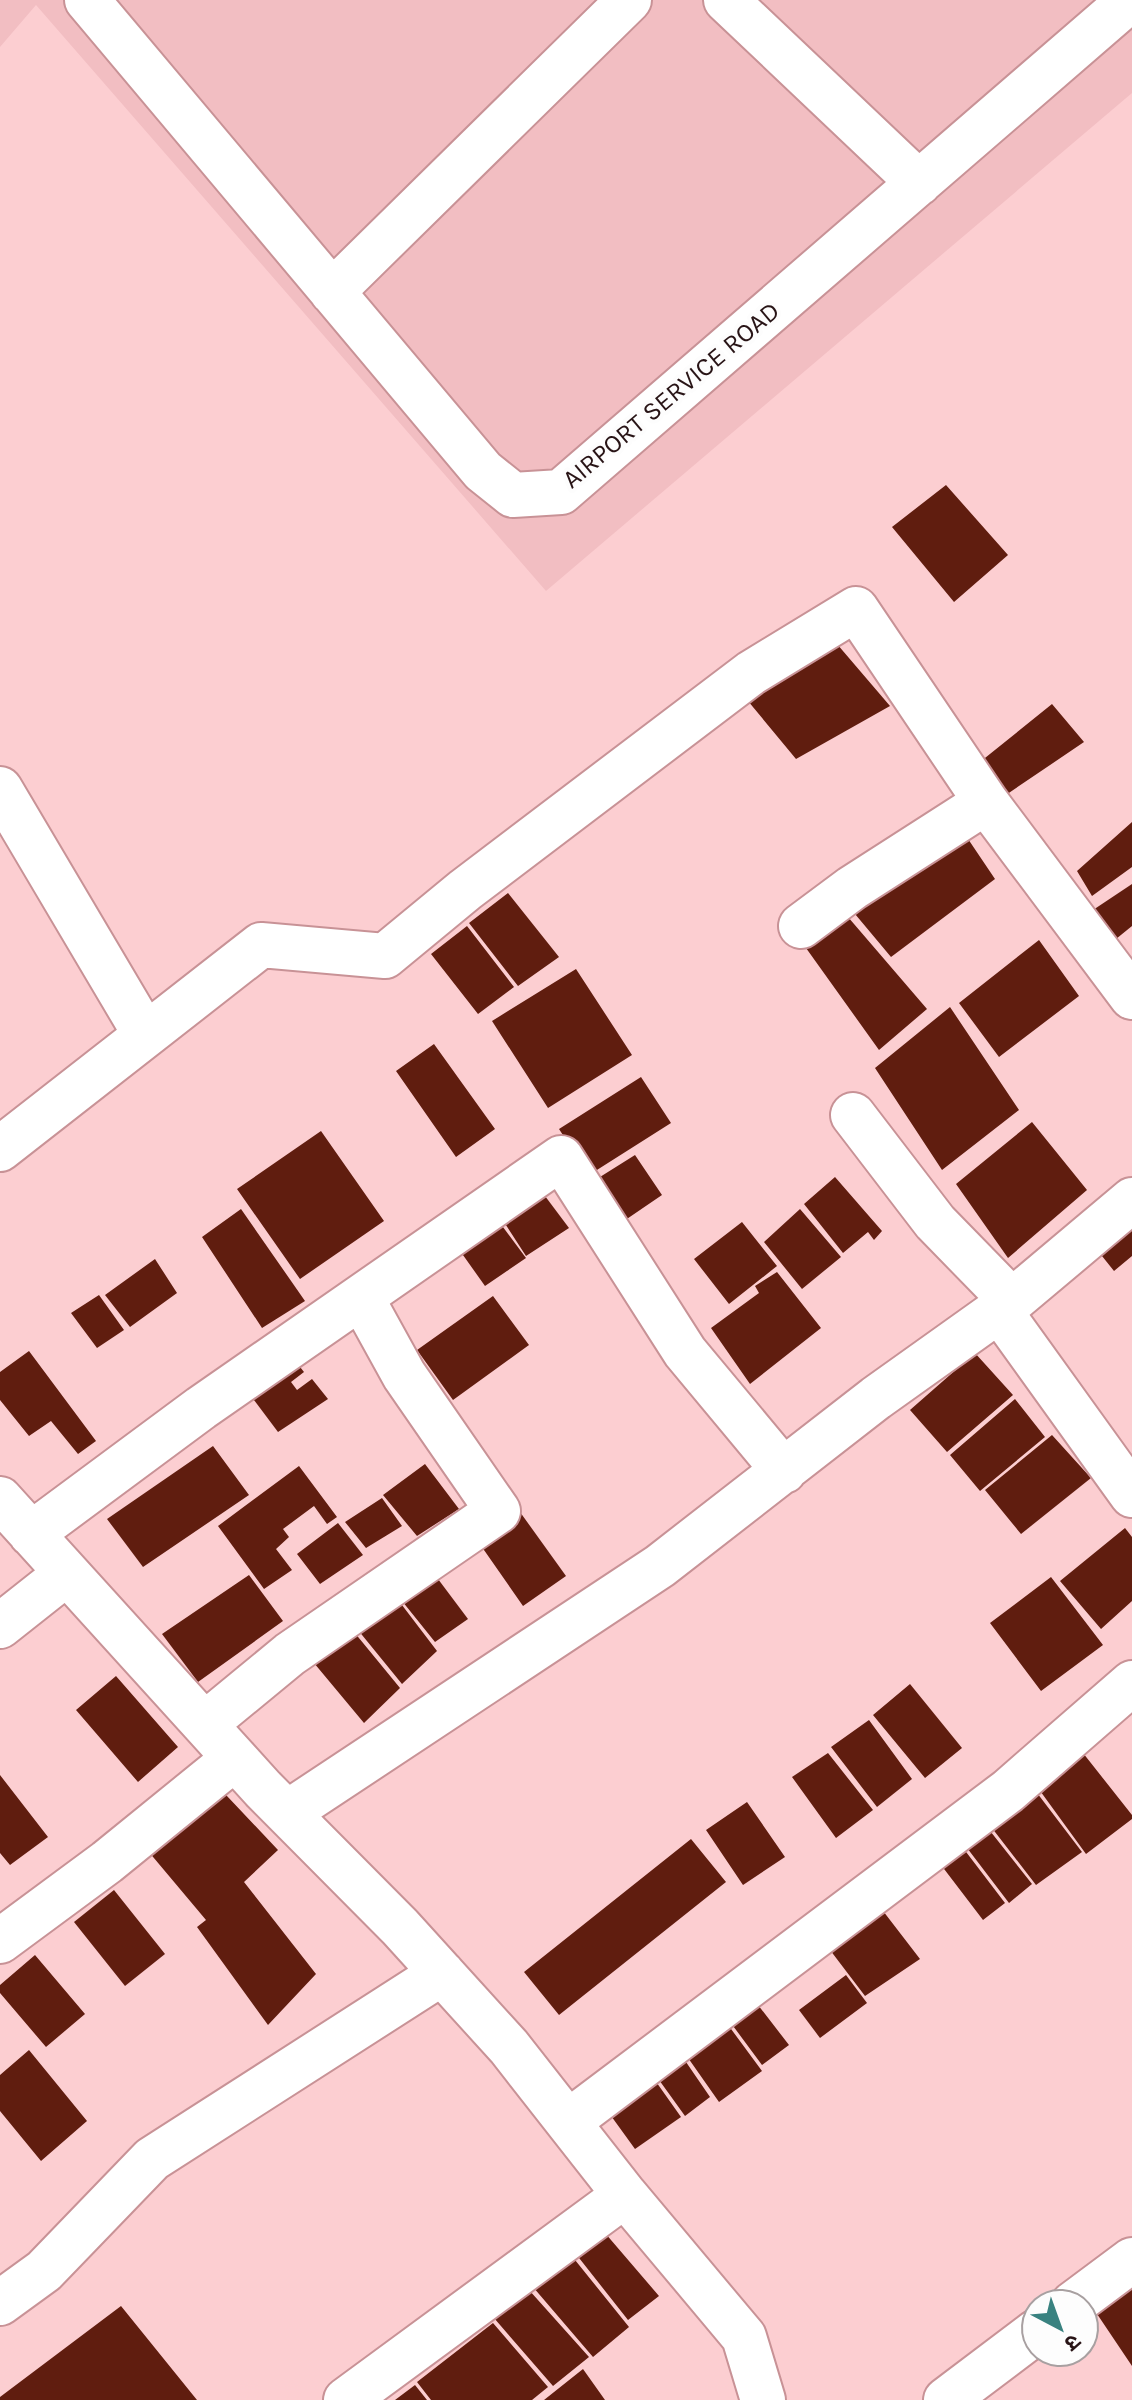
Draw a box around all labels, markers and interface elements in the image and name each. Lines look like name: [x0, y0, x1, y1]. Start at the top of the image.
street label: AIRPORT SERVICE ROAD: [556, 295, 786, 495]
north arrow: [1020, 2288, 1100, 2368]
text: उ: [1058, 2328, 1086, 2357]

